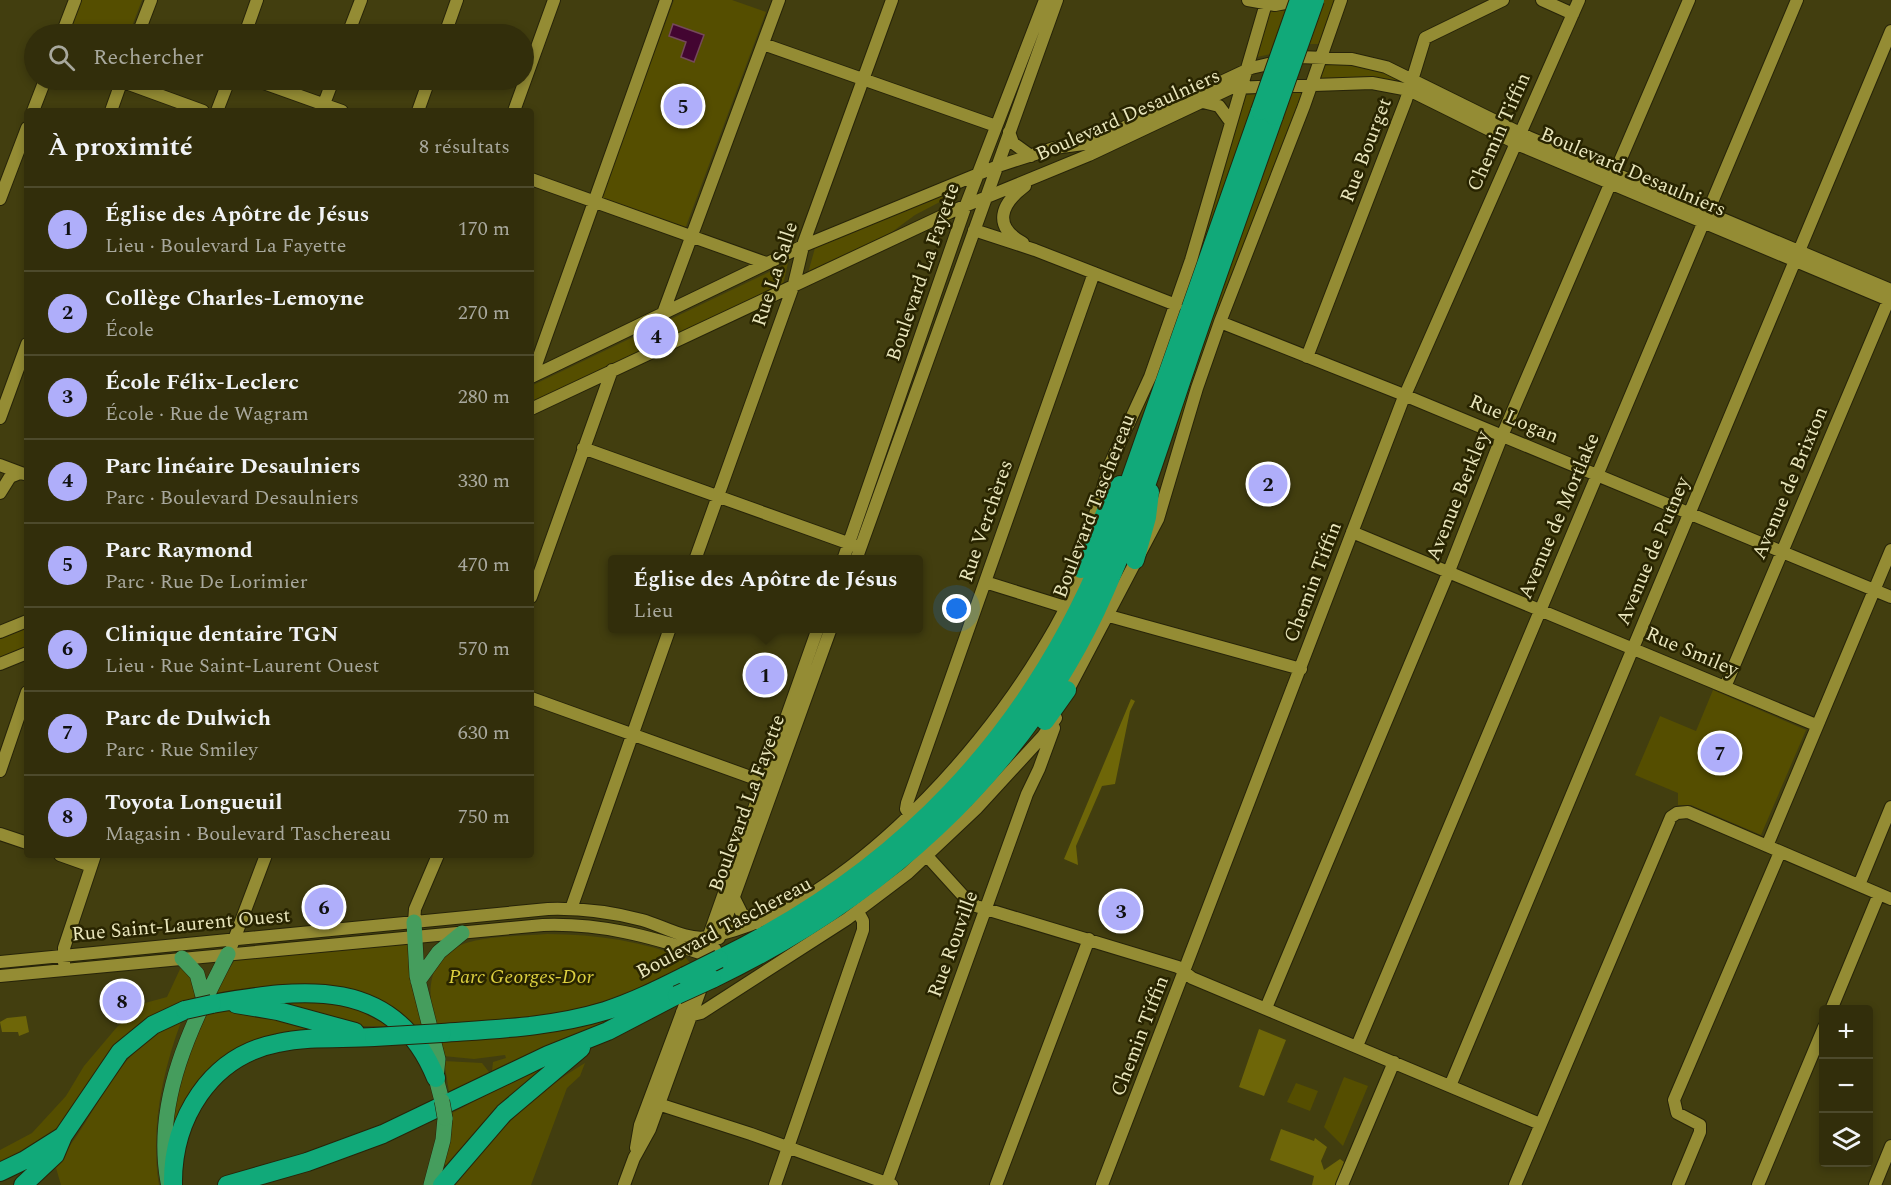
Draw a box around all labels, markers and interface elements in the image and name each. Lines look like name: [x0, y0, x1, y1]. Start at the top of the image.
search box: [24, 24, 534, 90]
icon: search: [45, 41, 78, 74]
text: Rechercher: [93, 41, 204, 74]
street label: Boulevard Desaulniers: [1031, 61, 1225, 169]
street label: Chemin Tiffin: [1459, 68, 1539, 196]
pin: 5: [664, 84, 702, 128]
street label: Rue Bourget: [1332, 93, 1400, 207]
street label: Boulevard Desaulniers: [1535, 119, 1731, 225]
text: À proximité: [48, 127, 193, 167]
text: 8 résultats: [419, 132, 510, 162]
street label: Boulevard La Fayette: [878, 179, 968, 365]
text: Église des Apôtre de Jésus: [105, 198, 369, 231]
text: 1: [62, 214, 73, 244]
text: 170 m: [458, 214, 510, 244]
street label: Rue La Salle: [744, 218, 806, 330]
text: Lieu · Boulevard La Fayette: [105, 231, 346, 261]
text: Collège Charles-Lemoyne: [105, 282, 364, 315]
text: 2: [62, 298, 73, 328]
text: 270 m: [458, 298, 510, 328]
pin: 4: [636, 314, 676, 358]
text: École: [105, 315, 154, 345]
text: École Félix-Leclerc: [105, 366, 299, 399]
text: 3: [62, 382, 73, 412]
text: 280 m: [458, 382, 510, 412]
street label: Rue Logan: [1465, 387, 1563, 451]
text: École · Rue de Wagram: [105, 399, 309, 429]
street label: Avenue de Brixton: [1744, 402, 1836, 564]
street label: Boulevard Taschereau: [1045, 410, 1143, 602]
street label: Avenue Berkley: [1418, 425, 1498, 566]
street label: Avenue de Mortlake: [1510, 428, 1608, 604]
text: Parc linéaire Desaulniers: [105, 450, 361, 483]
street label: Rue Verchères: [951, 456, 1021, 586]
pin: 2: [1248, 462, 1288, 506]
text: 4: [62, 466, 73, 496]
text: 330 m: [458, 466, 510, 496]
street label: Avenue de Putney: [1608, 471, 1698, 630]
text: Parc · Boulevard Desaulniers: [105, 483, 359, 513]
street label: Chemin Tiffin: [1276, 517, 1350, 647]
text: Parc Raymond: [105, 534, 253, 567]
text: 5: [62, 550, 73, 580]
text: 470 m: [458, 550, 510, 580]
popup: [608, 555, 923, 633]
text: Église des Apôtre de Jésus: [633, 563, 898, 596]
text: Parc · Rue De Lorimier: [105, 567, 308, 597]
your location: [942, 594, 971, 623]
text: Lieu: [633, 596, 673, 626]
text: Clinique dentaire TGN: [105, 618, 338, 651]
street label: Rue Smiley: [1641, 619, 1744, 686]
text: 6: [62, 634, 73, 664]
text: 570 m: [458, 634, 510, 664]
text: Lieu · Rue Saint-Laurent Ouest: [105, 651, 379, 681]
pin: 1: [746, 652, 784, 698]
text: Parc de Dulwich: [105, 702, 271, 735]
street label: Boulevard La Fayette: [701, 710, 793, 896]
text: 7: [62, 718, 73, 748]
text: 630 m: [458, 718, 510, 748]
pin: 7: [1700, 730, 1740, 776]
text: Parc · Rue Smiley: [105, 735, 258, 765]
text: Toyota Longueuil: [105, 786, 282, 819]
text: 8: [62, 802, 73, 832]
text: 750 m: [458, 802, 510, 832]
text: Magasin · Boulevard Taschereau: [105, 819, 391, 849]
street label: Boulevard Taschereau: [631, 869, 817, 987]
pin: 6: [304, 884, 344, 930]
street label: Rue Rouville: [920, 886, 986, 1002]
pin: 3: [1102, 888, 1140, 934]
street label: Rue Saint-Laurent Ouest: [70, 900, 292, 950]
park label: Parc Georges-Dor: [448, 962, 595, 992]
street label: Chemin Tiffin: [1103, 971, 1177, 1101]
pin: 8: [102, 978, 142, 1024]
map controls: [1819, 1005, 1873, 1167]
button: +: [1819, 1005, 1873, 1059]
button: −: [1819, 1059, 1873, 1113]
button: layers: [1819, 1113, 1873, 1167]

